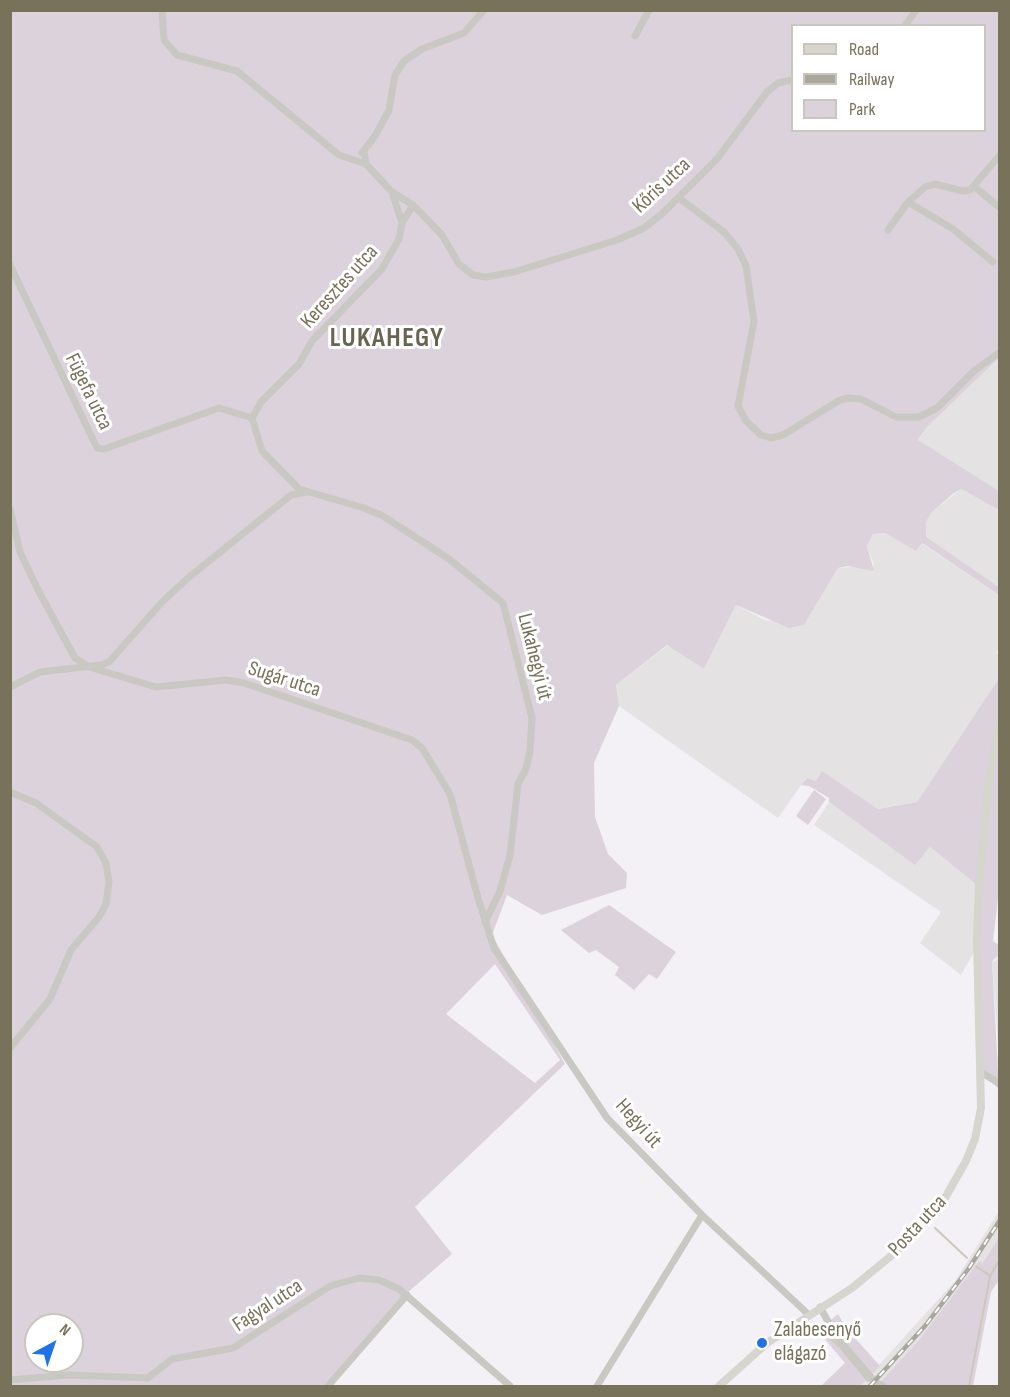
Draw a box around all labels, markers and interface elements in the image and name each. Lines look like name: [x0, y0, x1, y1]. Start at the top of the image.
legend: [791, 24, 986, 132]
text: Road: [849, 39, 879, 60]
text: Railway: [849, 69, 894, 90]
text: Park: [849, 99, 875, 120]
street label: Kőris utca: [628, 153, 696, 219]
street label: Keresztes utca: [296, 240, 384, 334]
district label: LUKAHEGY: [330, 323, 444, 355]
street label: Fügefa utca: [59, 350, 117, 434]
street label: Lukahegyi út: [511, 611, 557, 703]
street label: Sugár utca: [245, 656, 323, 704]
street label: Hegyi út: [609, 1094, 667, 1154]
street label: Posta utca: [884, 1190, 952, 1262]
street label: Fagyal utca: [228, 1274, 308, 1338]
north arrow: [24, 1313, 84, 1373]
place label: Zalabesenyő elágazó: [774, 1318, 861, 1368]
text: N: [55, 1320, 74, 1340]
marker: Zalabesenyő elágazó: [755, 1336, 769, 1350]

